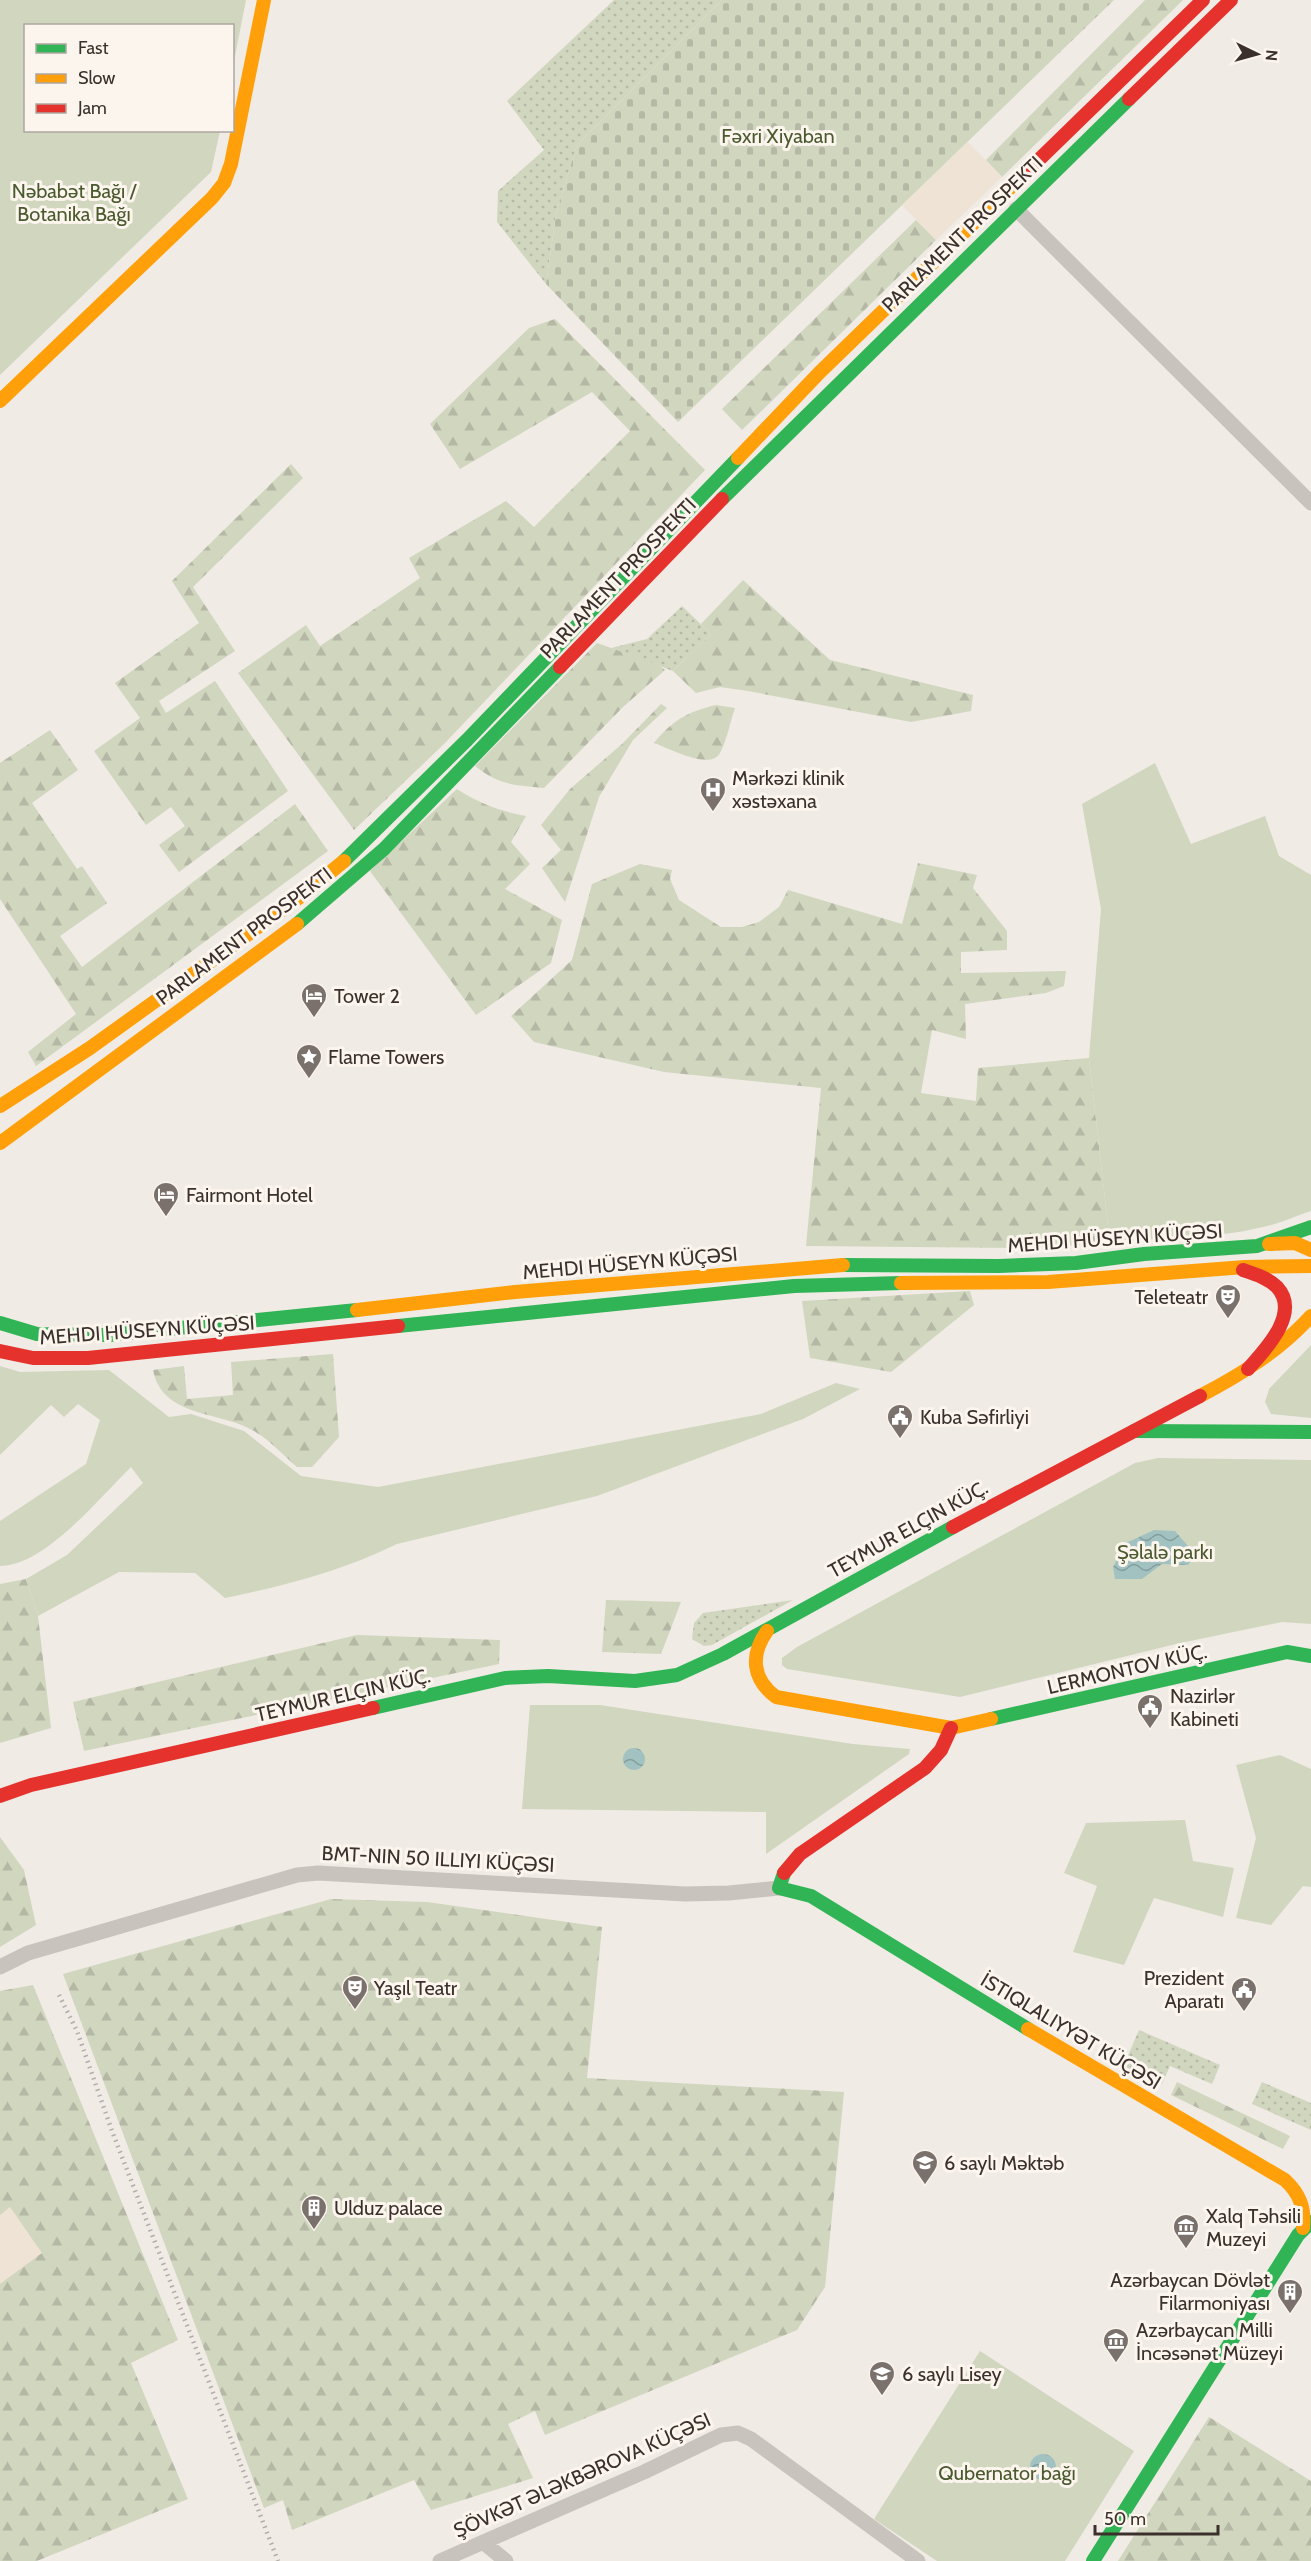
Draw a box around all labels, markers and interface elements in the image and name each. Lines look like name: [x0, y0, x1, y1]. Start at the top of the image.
legend: [24, 24, 234, 132]
north arrow: [1227, 24, 1287, 84]
text: Fast: [78, 37, 109, 59]
text: N: [1261, 49, 1281, 62]
text: Slow: [78, 67, 115, 89]
text: Jam: [77, 97, 107, 119]
park label: Fəxri Xiyaban: [721, 124, 835, 148]
street label: PARLAMENT PROSPEKTI: [877, 151, 1047, 317]
park label: Nəbabət Bağı / Botanika Bağı: [12, 179, 138, 226]
street label: PARLAMENT PROSPEKTI: [535, 493, 701, 663]
place label: Mərkəzi klinik xəstəxana: [732, 766, 844, 813]
hospital icon: Mərkəzi klinik xəstəxana: [698, 775, 728, 813]
street label: PARLAMENT PROSPEKTI: [151, 862, 337, 1010]
hotel icon: Tower 2: [299, 981, 329, 1019]
place label: Tower 2: [334, 984, 400, 1008]
place icon: Flame Towers: [294, 1042, 324, 1080]
place label: Flame Towers: [328, 1045, 444, 1069]
hotel icon: Fairmont Hotel: [151, 1180, 181, 1218]
place label: Fairmont Hotel: [186, 1183, 313, 1207]
street label: MEHDI HÜSEYN KÜÇƏSI: [1007, 1219, 1223, 1257]
street label: MEHDI HÜSEYN KÜÇƏSI: [522, 1242, 738, 1284]
theatre icon: Teleteatr: [1213, 1282, 1243, 1320]
place label: Teleteatr: [1134, 1285, 1209, 1309]
street label: MEHDI HÜSEYN KÜÇƏSI: [39, 1311, 255, 1349]
public building icon: Kuba Səfirliyi: [885, 1402, 915, 1440]
place label: Kuba Səfirliyi: [920, 1405, 1029, 1429]
street label: TEYMUR ELÇIN KÜÇ.: [824, 1475, 992, 1583]
park label: Şəlalə parkı: [1117, 1540, 1213, 1564]
street label: LERMONTOV KÜÇ.: [1045, 1639, 1209, 1699]
street label: TEYMUR ELÇIN KÜÇ.: [253, 1663, 433, 1727]
place label: Nazirlər Kabineti: [1170, 1684, 1239, 1731]
public building icon: Nazirlər Kabineti: [1135, 1692, 1165, 1730]
street label: BMT-NIN 50 ILLIYI KÜÇƏSI: [321, 1841, 555, 1877]
place label: Prezident Aparatı: [1144, 1966, 1224, 2013]
street label: İSTIQLALIYYƏT KÜÇƏSI: [976, 1968, 1166, 2094]
theatre icon: Yaşıl Teatr: [340, 1973, 370, 2011]
public building icon: Prezident Aparatı: [1229, 1975, 1259, 2013]
place label: Yaşıl Teatr: [373, 1976, 458, 2000]
school or university icon: 6 saylı Məktəb: [910, 2148, 940, 2186]
place label: 6 saylı Məktəb: [944, 2151, 1064, 2175]
building icon: Ulduz palace: [299, 2193, 329, 2231]
place label: Ulduz palace: [334, 2196, 443, 2220]
place label: Xalq Təhsili Muzeyi: [1206, 2204, 1301, 2251]
museum icon: Xalq Təhsili Muzeyi: [1171, 2212, 1201, 2250]
place label: Azərbaycan Dövlət Filarmoniyası: [1110, 2268, 1270, 2315]
building icon: Azərbaycan Dövlət Filarmoniyası: [1275, 2277, 1305, 2315]
place label: Azərbaycan Milli İncəsənət Müzeyi: [1136, 2318, 1283, 2365]
museum icon: Azərbaycan Milli İncəsənət Müzeyi: [1101, 2326, 1131, 2364]
school or university icon: 6 saylı Lisey: [867, 2359, 897, 2397]
place label: 6 saylı Lisey: [902, 2362, 1002, 2386]
street label: ŞÖVKƏT ƏLƏKBƏROVA KÜÇƏSI: [450, 2407, 714, 2543]
park label: Qubernator bağı: [938, 2461, 1076, 2485]
scale bar: [1095, 2498, 1218, 2536]
text: 50 m: [1104, 2508, 1146, 2530]

